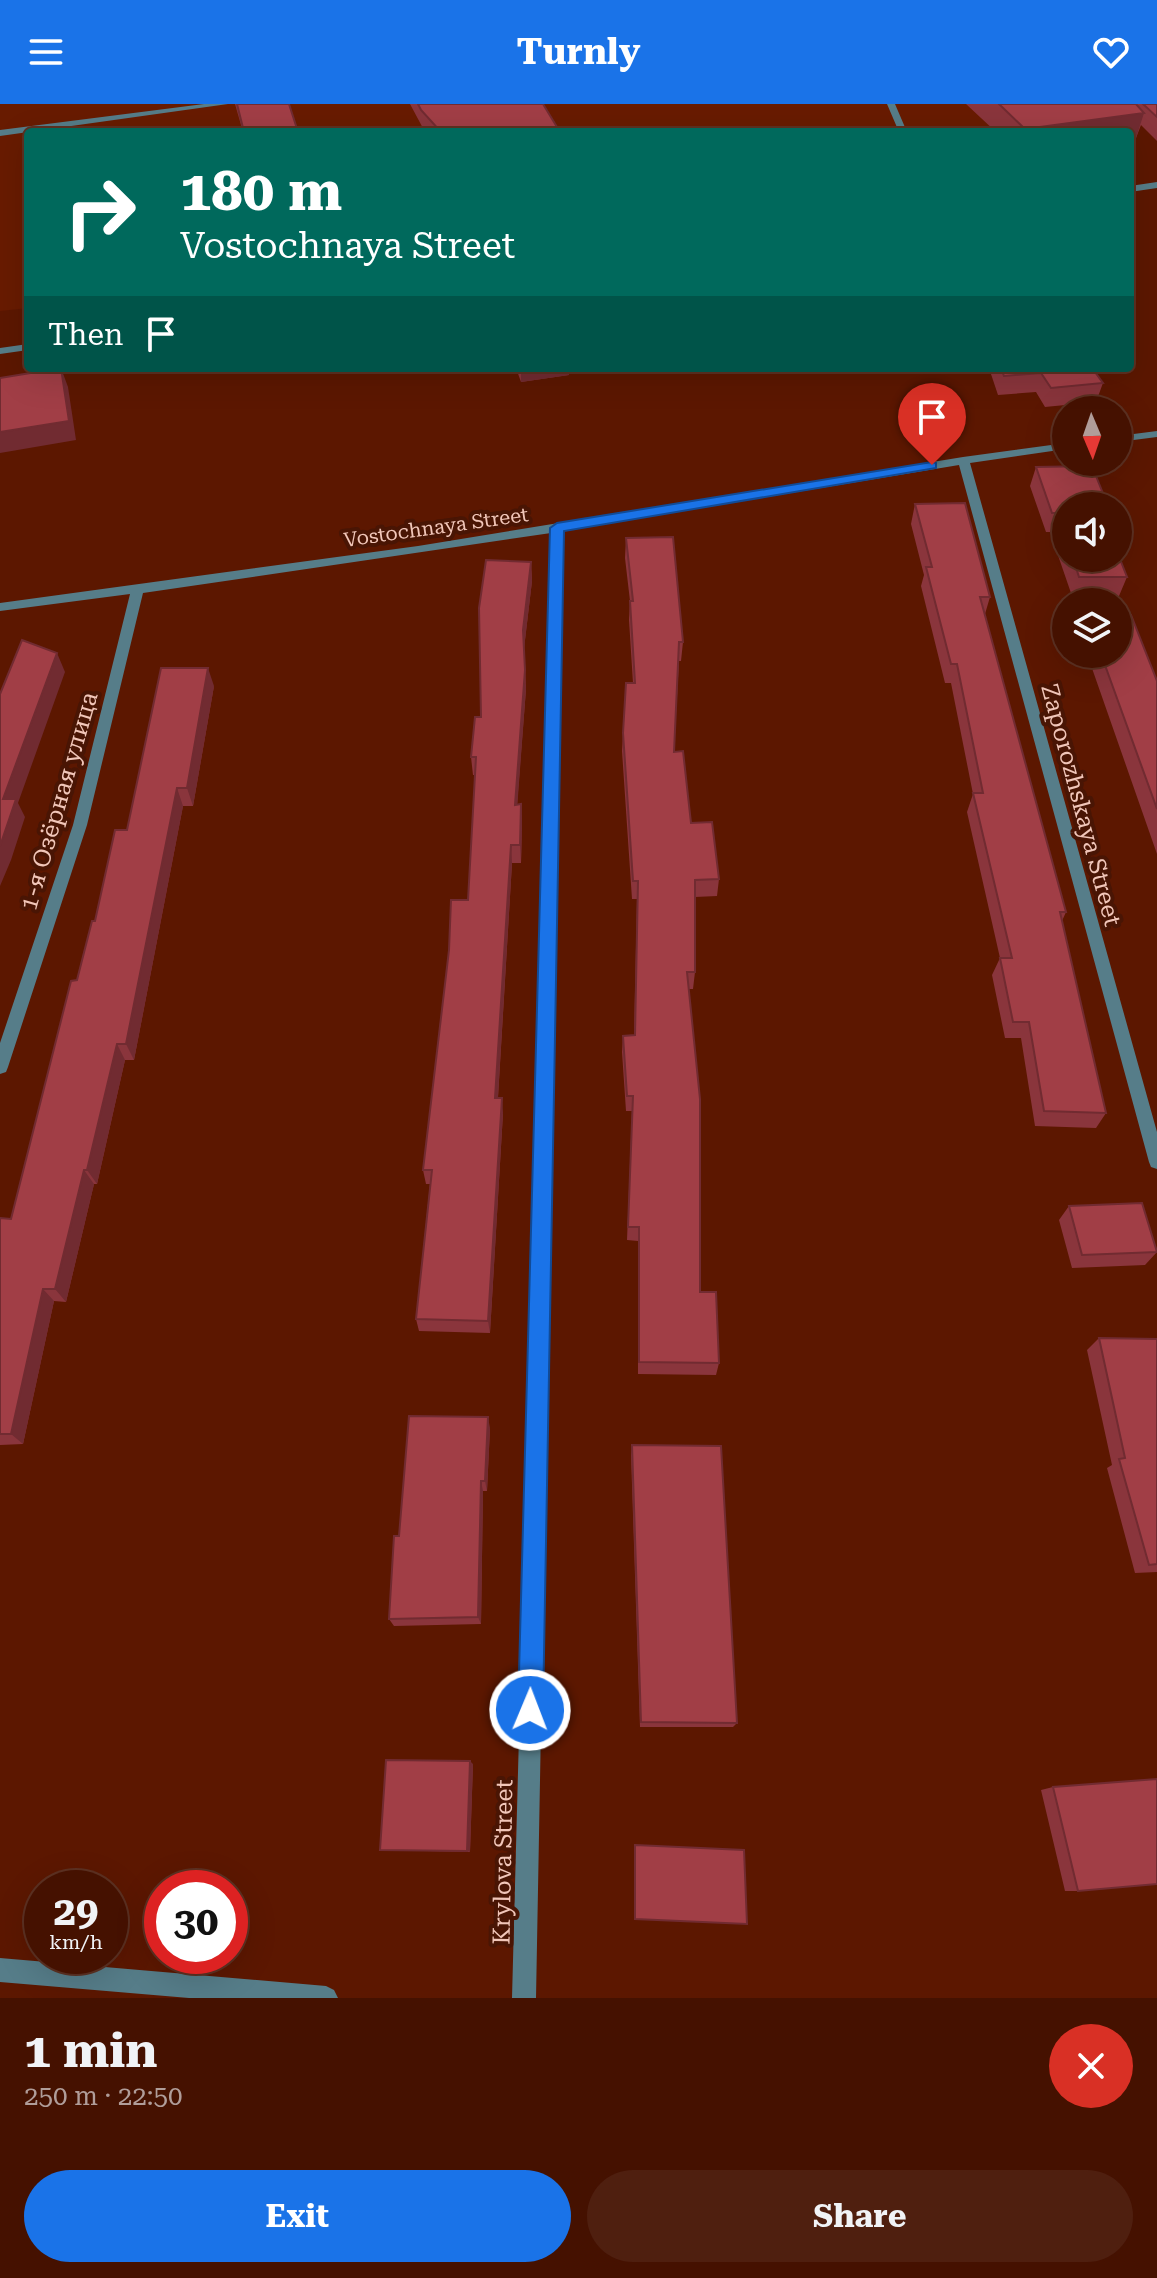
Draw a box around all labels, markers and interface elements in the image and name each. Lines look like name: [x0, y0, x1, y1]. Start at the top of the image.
icon: menu: [24, 30, 68, 74]
icon: heart: [1089, 30, 1133, 74]
text: Turnly: [517, 31, 640, 73]
text: 180 m: [180, 158, 342, 224]
icon: right: [48, 160, 152, 264]
text: Vostochnaya Street: [180, 225, 515, 267]
icon: arrive: [139, 312, 183, 356]
text: Then: [48, 317, 123, 352]
pin: [898, 383, 966, 465]
icon: arrive: [910, 395, 954, 439]
north arrow: [1052, 396, 1132, 476]
map controls: [1052, 396, 1132, 668]
button: sound: [1052, 492, 1132, 572]
street label: Vostochnaya Street: [342, 502, 530, 552]
button: layers: [1052, 588, 1132, 668]
street label: Zaporozhskaya Street: [1035, 681, 1127, 929]
street label: 1-я Озёрная улица: [14, 689, 104, 913]
position arrow: [488, 1668, 572, 1752]
street label: Krylova Street: [488, 1779, 518, 1945]
speed limit sign: 30: [144, 1870, 248, 1974]
text: 29: [54, 1888, 98, 1935]
text: km/h: [49, 1930, 103, 1954]
text: 1 min: [24, 2023, 157, 2079]
button: close: [1049, 2024, 1133, 2108]
text: 250 m · 22:50: [24, 2081, 183, 2111]
button: Exit: [24, 2170, 571, 2262]
button: Share: [587, 2170, 1133, 2262]

